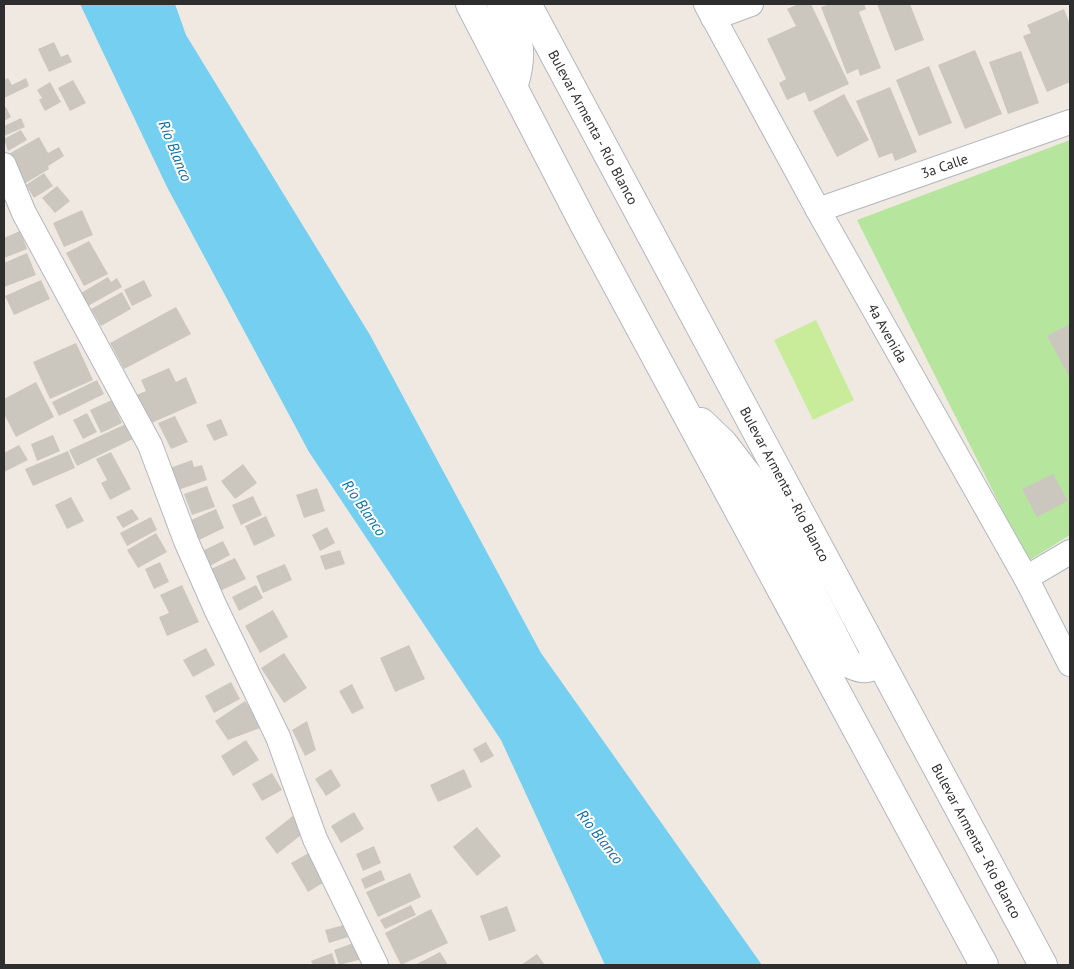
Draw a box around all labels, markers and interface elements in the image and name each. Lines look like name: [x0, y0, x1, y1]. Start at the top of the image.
street label: Bulevar Armenta - Río Blanco: [544, 47, 642, 208]
water label: Río Blanco: [155, 117, 196, 184]
street label: 3a Calle: [919, 149, 970, 182]
street label: 4a Avenida: [864, 300, 912, 366]
street label: Bulevar Armenta - Río Blanco: [736, 404, 834, 565]
water label: Río Blanco: [338, 476, 391, 540]
street label: Bulevar Armenta - Río Blanco: [928, 760, 1025, 922]
water label: Río Blanco: [573, 805, 628, 868]

